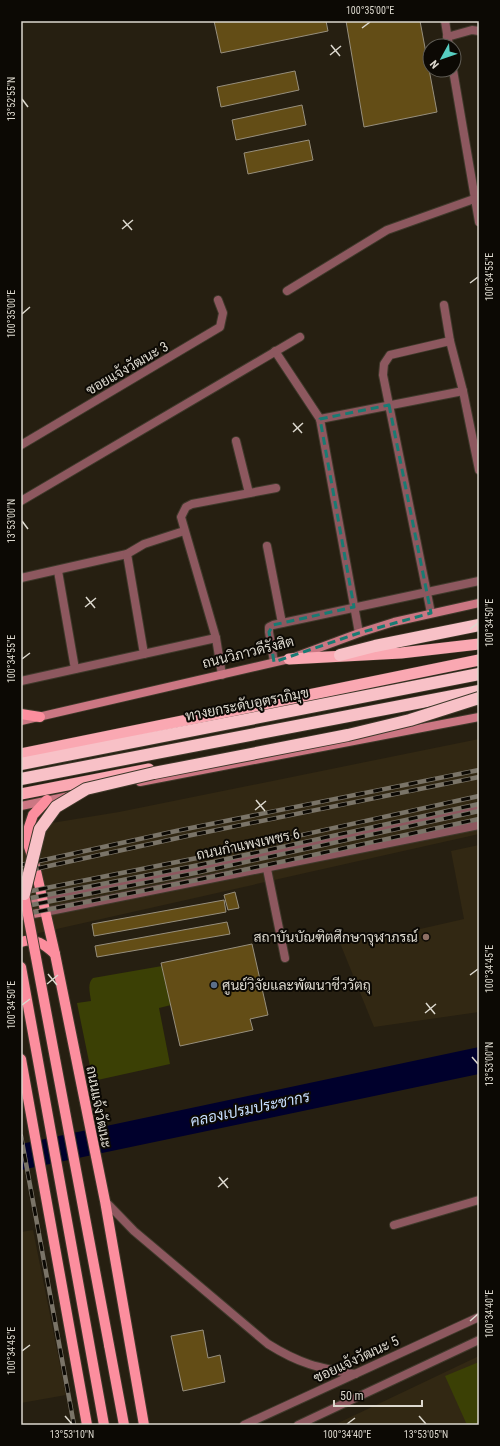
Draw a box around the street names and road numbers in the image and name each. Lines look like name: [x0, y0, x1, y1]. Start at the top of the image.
street label: ซอยแจ้งวัฒนะ 3: [82, 337, 171, 398]
street label: ถนนวิภาวดีรังสิต: [200, 632, 295, 671]
street label: ทางยกระดับอุตราภิมุข: [184, 684, 311, 726]
street label: ถนนกำแพงเพชร 6: [195, 825, 301, 863]
street label: ถนนแจ้งวัฒนะ: [83, 1064, 116, 1149]
street label: ซอยแจ้งวัฒนะ 5: [310, 1331, 401, 1386]

